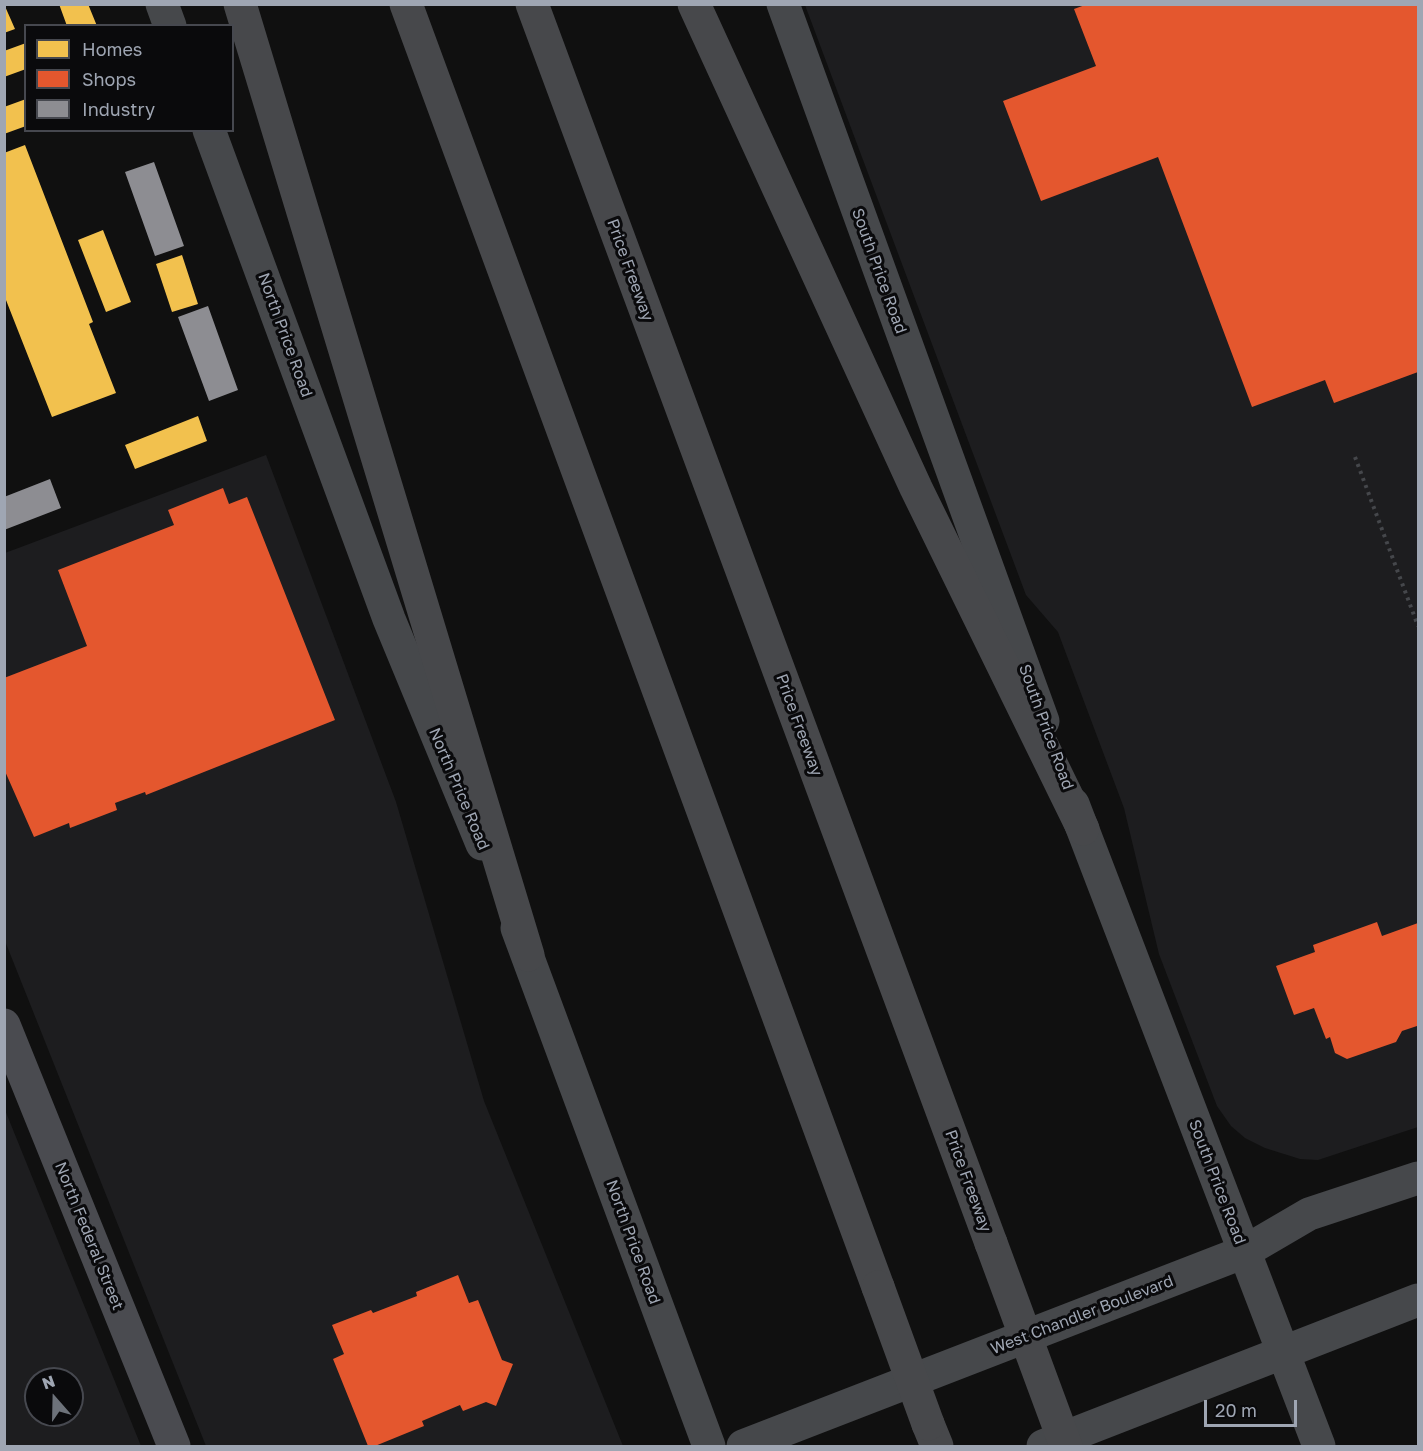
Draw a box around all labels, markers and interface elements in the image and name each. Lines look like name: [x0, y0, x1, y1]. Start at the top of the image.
legend: [24, 24, 234, 132]
text: Homes: [82, 38, 142, 60]
text: Shops: [82, 68, 136, 90]
text: Industry: [82, 98, 155, 120]
street label: South Price Road: [847, 206, 911, 336]
street label: Price Freeway: [603, 216, 657, 324]
street label: North Price Road: [254, 270, 316, 400]
street label: South Price Road: [1014, 662, 1078, 792]
street label: Price Freeway: [772, 671, 826, 779]
street label: North Price Road: [425, 725, 493, 853]
street label: South Price Road: [1184, 1117, 1250, 1247]
street label: Price Freeway: [941, 1127, 995, 1235]
street label: North Federal Street: [51, 1159, 127, 1313]
street label: North Price Road: [602, 1177, 664, 1307]
street label: West Chandler Boulevard: [988, 1271, 1176, 1359]
north arrow: [24, 1367, 84, 1427]
text: N: [39, 1370, 58, 1393]
scale bar: [1207, 1388, 1300, 1426]
text: 20 m: [1215, 1399, 1257, 1421]

